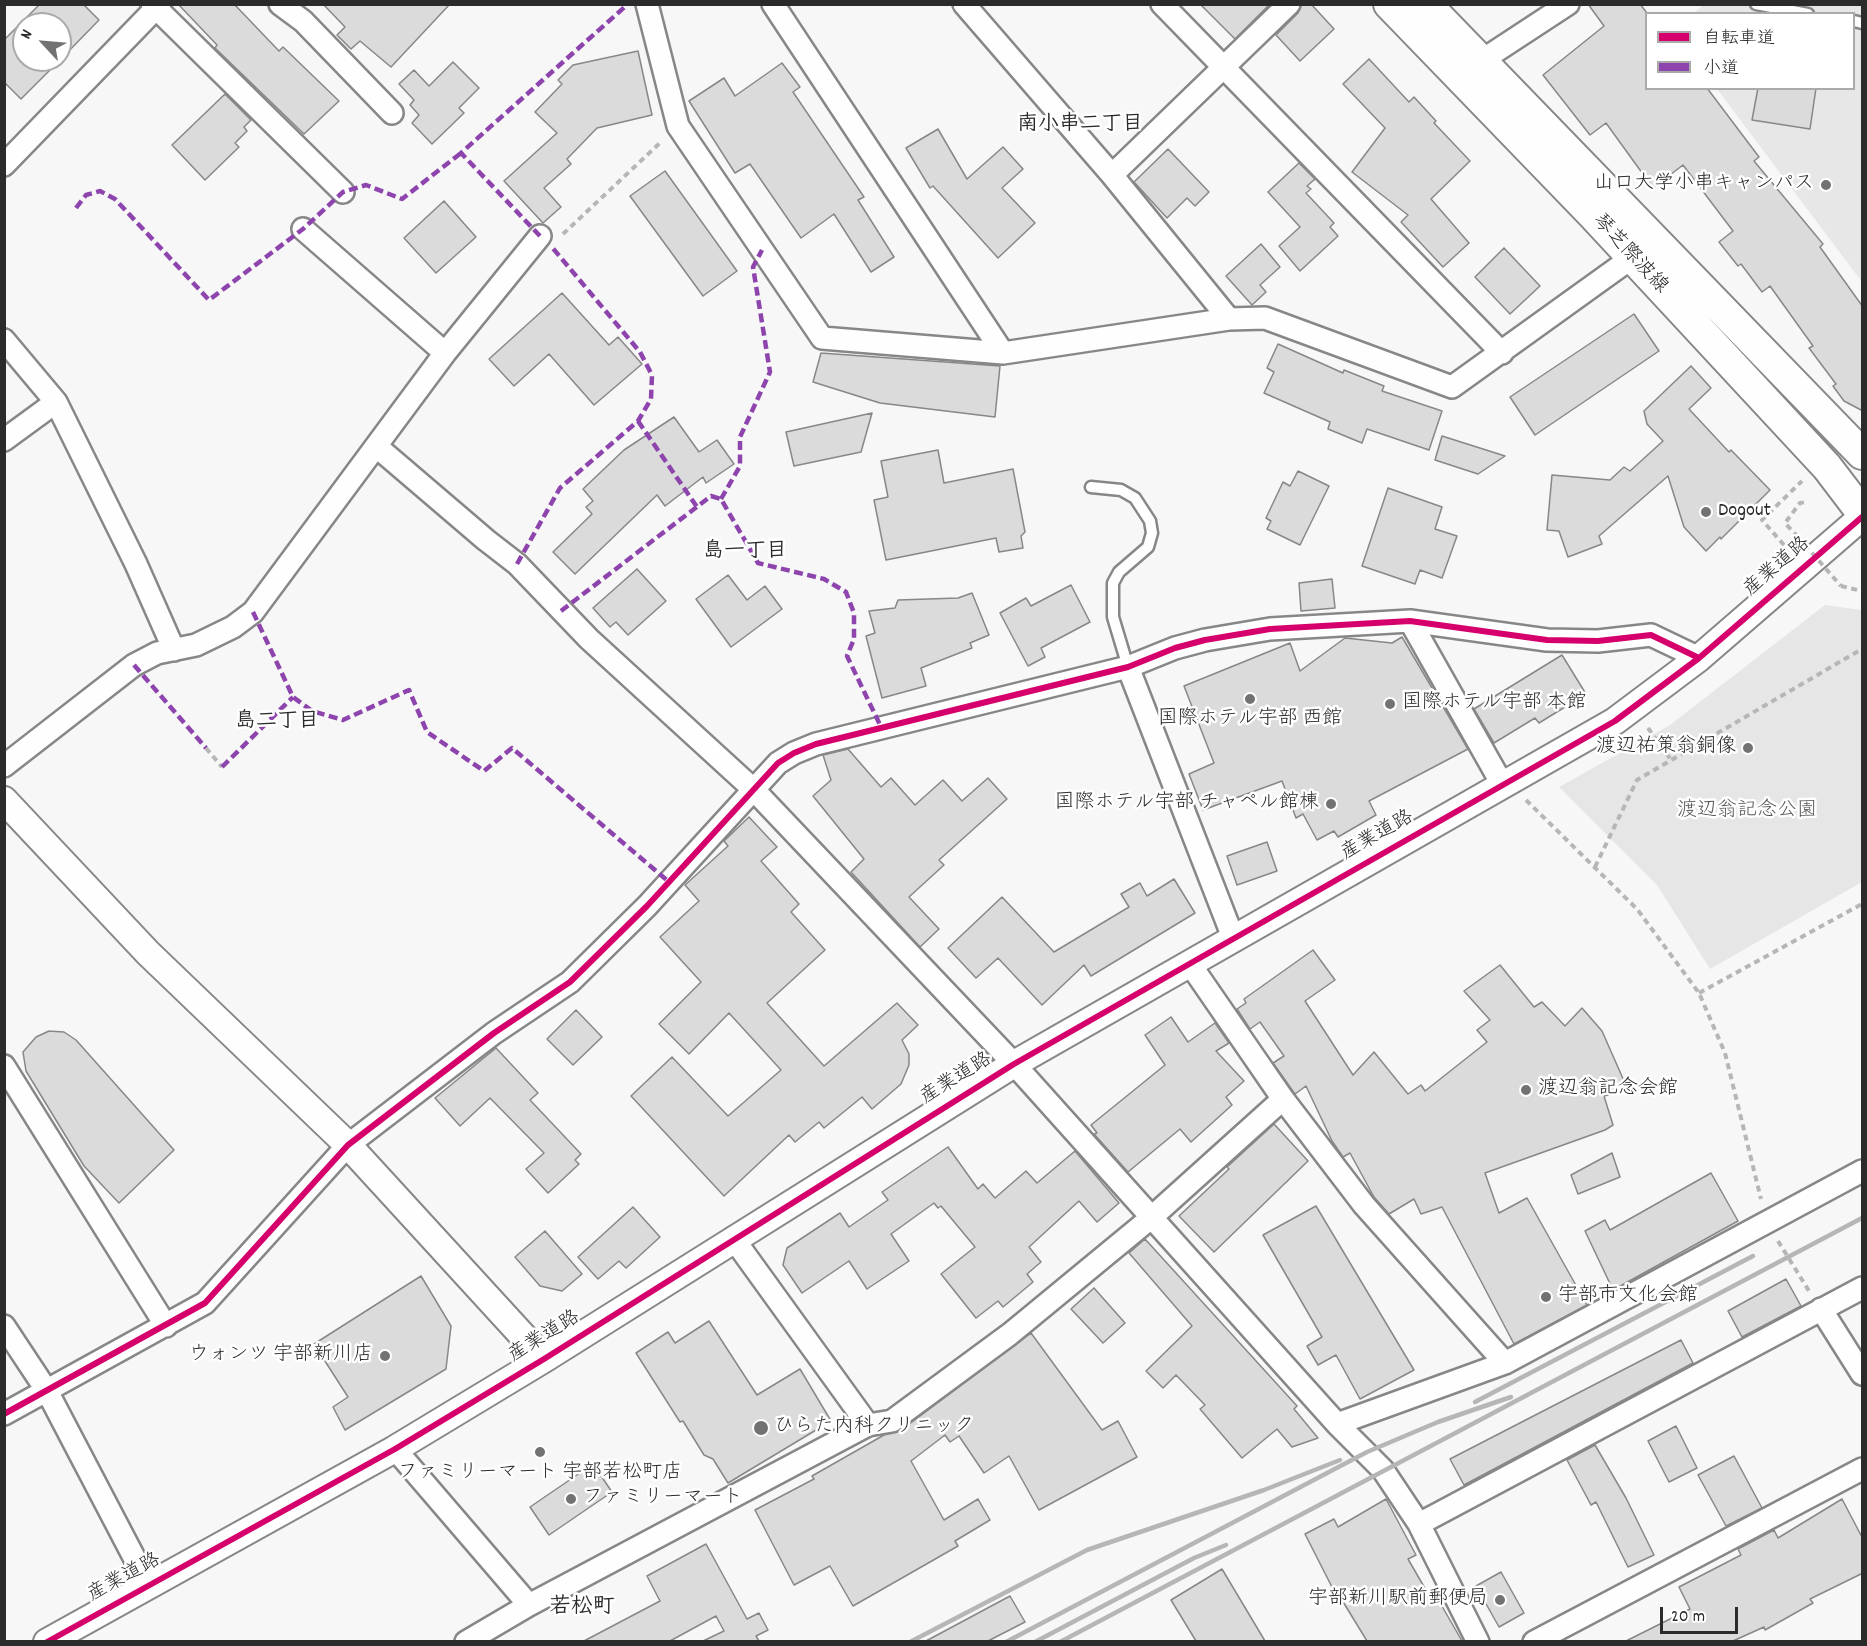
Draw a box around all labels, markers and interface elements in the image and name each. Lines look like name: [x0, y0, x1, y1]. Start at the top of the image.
north arrow: [12, 12, 72, 72]
legend: [1645, 12, 1855, 90]
text: N: [15, 26, 39, 43]
text: 自転車道: [1703, 27, 1775, 52]
text: 小道: [1703, 57, 1739, 82]
district label: 南小串二丁目: [1017, 113, 1143, 139]
place label: 山口大学小串キャンパス: [1594, 173, 1814, 197]
marker: 山口大学小串キャンパス: [1819, 178, 1833, 192]
street label: 琴芝際波線: [1586, 210, 1672, 300]
place label: Dogout: [1718, 500, 1771, 524]
marker: Dogout: [1699, 505, 1713, 519]
street label: 産業道路: [1740, 533, 1816, 603]
district label: 島一丁目: [703, 540, 787, 566]
marker: 国際ホテル宇部 西館: [1243, 692, 1257, 706]
place label: 国際ホテル宇部 本館: [1402, 692, 1587, 716]
marker: 国際ホテル宇部 本館: [1383, 697, 1397, 711]
place label: 国際ホテル宇部 西館: [1158, 708, 1342, 732]
district label: 島二丁目: [235, 710, 319, 736]
place label: 渡辺祐策翁銅像: [1596, 736, 1736, 760]
marker: 渡辺祐策翁銅像: [1741, 741, 1755, 755]
place label: 国際ホテル宇部 チャペル館棟: [1054, 792, 1319, 816]
marker: 国際ホテル宇部 チャペル館棟: [1324, 797, 1338, 811]
park label: 渡辺翁記念公園: [1677, 800, 1817, 824]
street label: 産業道路: [1337, 807, 1419, 867]
street label: 産業道路: [917, 1049, 997, 1111]
place label: 渡辺翁記念会館: [1538, 1078, 1678, 1102]
marker: 渡辺翁記念会館: [1519, 1083, 1533, 1097]
place label: 宇部市文化会館: [1558, 1285, 1698, 1309]
marker: 宇部市文化会館: [1539, 1290, 1553, 1304]
street label: 産業道路: [505, 1307, 585, 1369]
place label: ウォンツ 宇部新川店: [188, 1344, 373, 1368]
marker: ウォンツ 宇部新川店: [378, 1349, 392, 1363]
place label: ひらた内科クリニック: [774, 1416, 974, 1440]
marker: ひらた内科クリニック: [752, 1419, 770, 1437]
marker: ファミリーマート 宇部若松町店: [533, 1445, 547, 1459]
place label: ファミリーマート 宇部若松町店: [398, 1462, 682, 1486]
place label: ファミリーマート: [583, 1487, 743, 1511]
marker: ファミリーマート: [564, 1492, 578, 1506]
street label: 産業道路: [84, 1549, 166, 1609]
place label: 宇部新川駅前郵便局: [1308, 1588, 1488, 1612]
marker: 宇部新川駅前郵便局: [1493, 1593, 1507, 1607]
scale bar: [1663, 1595, 1741, 1633]
district label: 若松町: [549, 1596, 615, 1622]
text: 20 m: [1671, 1605, 1705, 1630]

